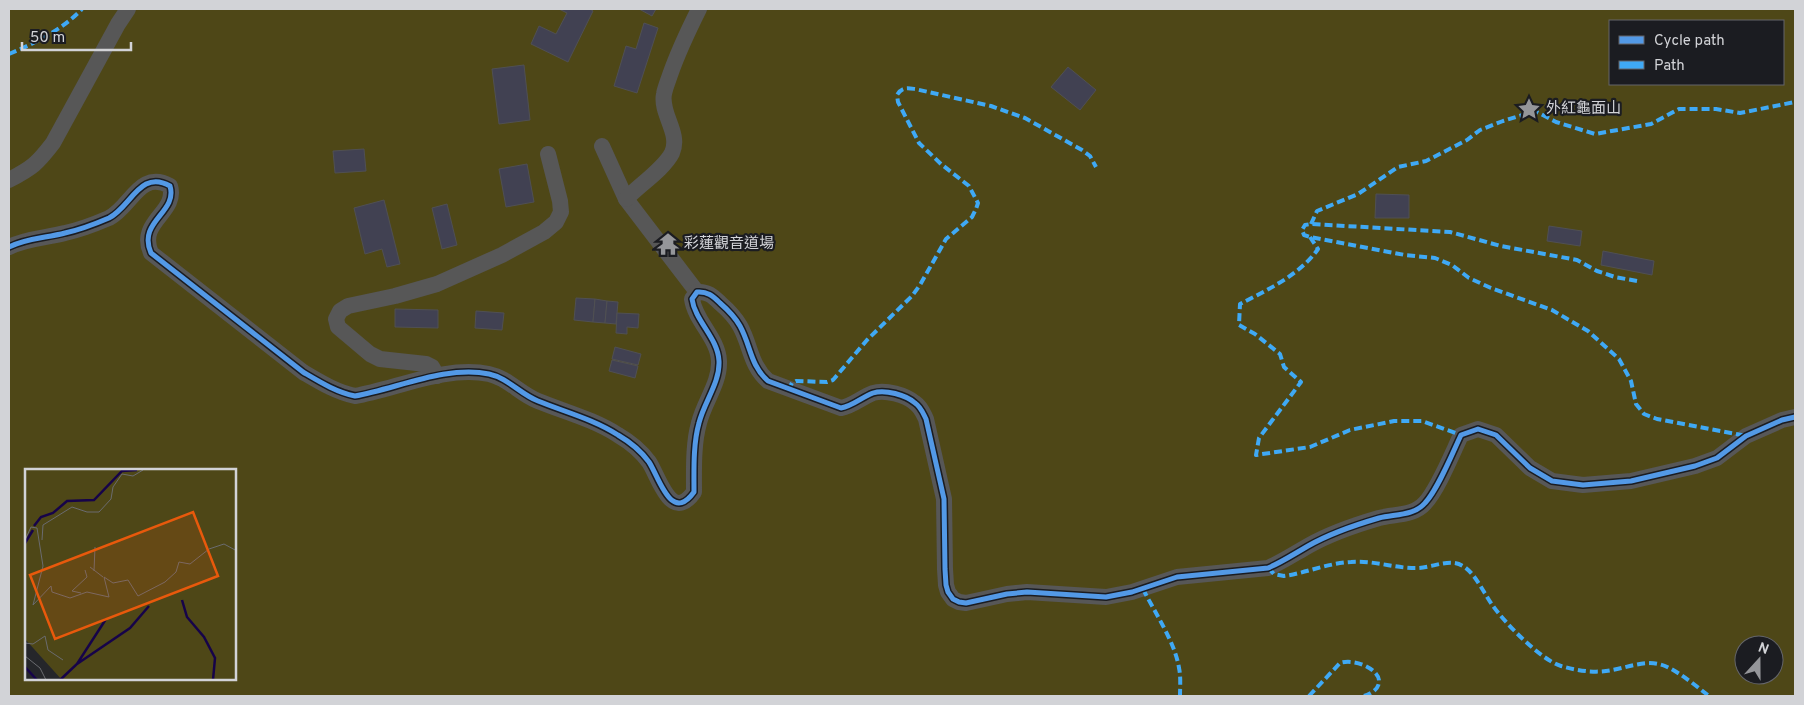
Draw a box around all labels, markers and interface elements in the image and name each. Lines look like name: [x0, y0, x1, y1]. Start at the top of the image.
scale bar: [22, 20, 131, 52]
legend: [1609, 20, 1784, 85]
text: 50 m: [30, 29, 65, 48]
text: Cycle path: [1654, 32, 1725, 51]
text: Path: [1654, 57, 1685, 76]
place icon: 外紅龜面山: [1516, 96, 1542, 122]
place label: 外紅龜面山: [1546, 100, 1621, 119]
temple icon: 彩蓮觀音道場: [655, 231, 681, 257]
place label: 彩蓮觀音道場: [684, 235, 774, 254]
inset map: [25, 469, 236, 680]
north arrow: [1734, 635, 1784, 685]
text: N: [1755, 640, 1771, 659]

